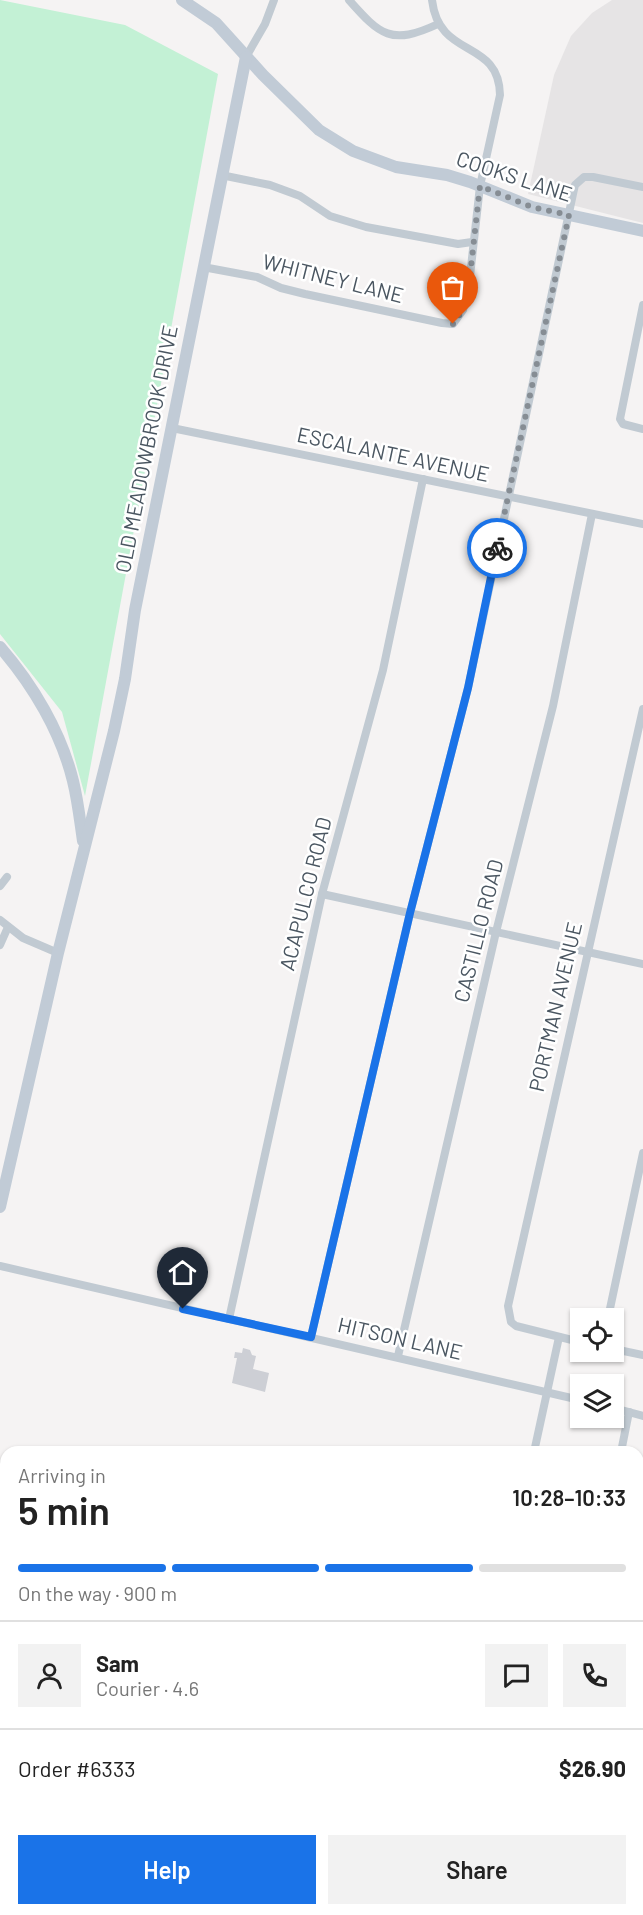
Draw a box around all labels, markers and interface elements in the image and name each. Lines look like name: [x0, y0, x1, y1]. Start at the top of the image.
street label: COOKS LANE: [453, 145, 575, 206]
street label: WHITNEY LANE: [260, 248, 406, 307]
pin: [427, 262, 478, 324]
icon: bag: [436, 271, 469, 304]
street label: OLD MEADOWBROOK DRIVE: [109, 323, 182, 575]
street label: ESCALANTE AVENUE: [295, 421, 492, 486]
courier: [467, 518, 527, 578]
icon: bike: [481, 532, 514, 565]
street label: ACAPULCO ROAD: [273, 814, 336, 973]
street label: CASTILLO ROAD: [448, 856, 507, 1005]
street label: PORTMAN AVENUE: [523, 919, 586, 1094]
pin: [157, 1247, 208, 1309]
icon: home: [166, 1256, 199, 1289]
map controls: [570, 1308, 624, 1428]
button: locate: [570, 1308, 624, 1362]
street label: HITSON LANE: [336, 1311, 465, 1364]
button: layers: [570, 1374, 624, 1428]
text: Arriving in: [18, 1463, 106, 1487]
text: 10:28–10:33: [512, 1484, 626, 1510]
text: 5 min: [18, 1486, 110, 1533]
text: On the way · 900 m: [18, 1581, 177, 1605]
button: person: [18, 1644, 81, 1707]
button: chat: [485, 1644, 548, 1707]
button: phone: [563, 1644, 626, 1707]
text: Sam: [96, 1650, 139, 1676]
text: Courier · 4.6: [96, 1676, 199, 1700]
text: Order #6333: [18, 1755, 136, 1781]
text: $26.90: [559, 1755, 626, 1781]
button: Help: [18, 1835, 316, 1904]
button: Share: [328, 1835, 626, 1904]

